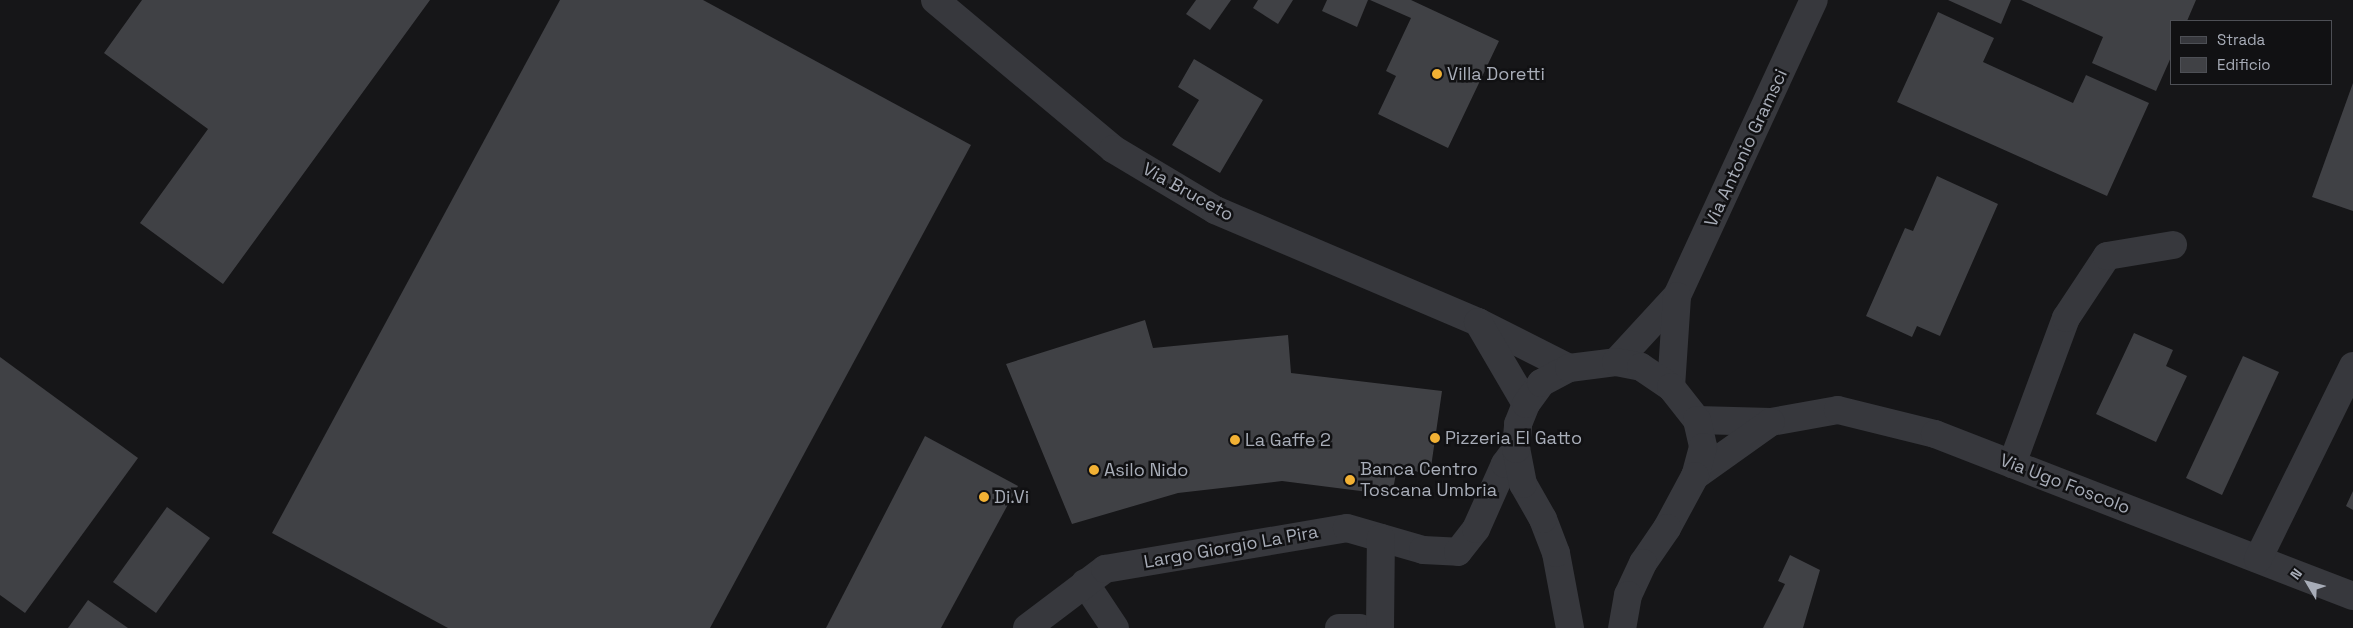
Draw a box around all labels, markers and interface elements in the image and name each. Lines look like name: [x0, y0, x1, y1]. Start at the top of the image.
legend: [2170, 20, 2333, 85]
text: Strada: [2217, 30, 2265, 49]
text: Edificio: [2217, 55, 2271, 74]
place label: Villa Doretti: [1447, 63, 1545, 85]
street label: Via Antonio Gramsci: [1700, 66, 1792, 230]
marker: Villa Doretti: [1431, 68, 1443, 80]
street label: Via Bruceto: [1139, 158, 1237, 226]
place label: Pizzeria El Gatto: [1445, 427, 1582, 449]
place label: La Gaffe 2: [1245, 429, 1331, 451]
marker: Pizzeria El Gatto: [1429, 432, 1441, 444]
marker: La Gaffe 2: [1229, 434, 1241, 446]
street label: Via Ugo Foscolo: [1997, 449, 2133, 519]
place label: Asilo Nido: [1104, 459, 1188, 481]
place label: Banca Centro Toscana Umbria: [1360, 459, 1497, 502]
marker: Asilo Nido: [1088, 464, 1100, 476]
marker: Banca Centro Toscana Umbria: [1344, 474, 1356, 486]
place label: Di.Vi: [994, 486, 1029, 508]
marker: Di.Vi: [978, 491, 990, 503]
street label: Largo Giorgio La Pira: [1142, 521, 1320, 573]
north arrow: [2283, 558, 2333, 608]
text: N: [2286, 565, 2306, 583]

